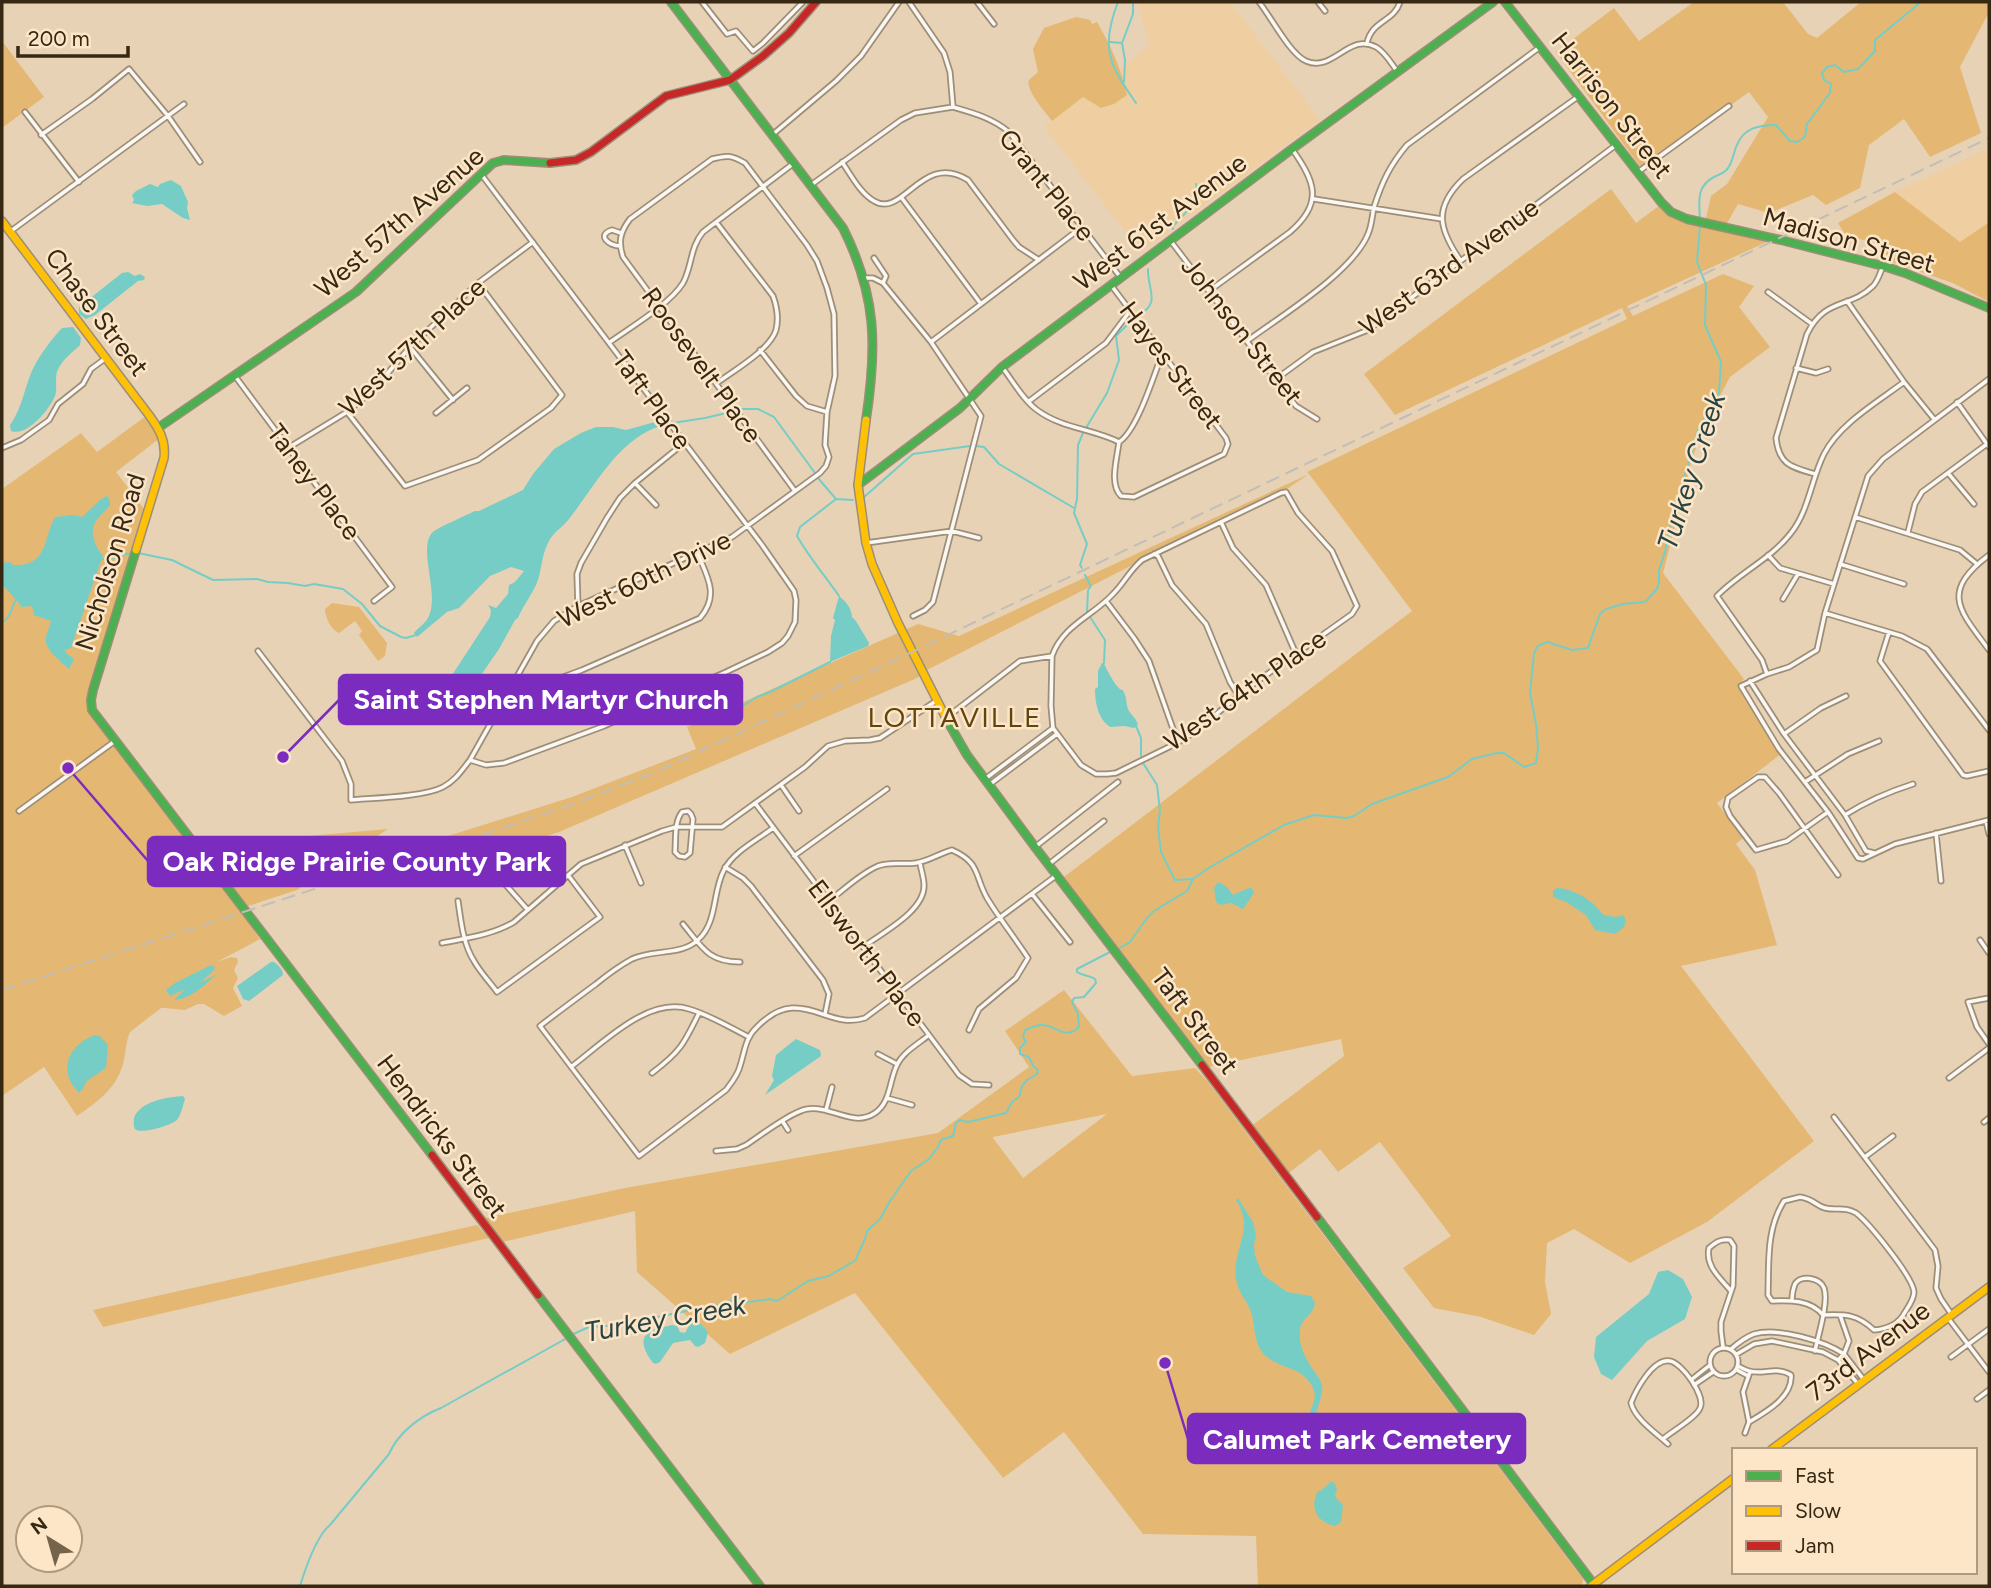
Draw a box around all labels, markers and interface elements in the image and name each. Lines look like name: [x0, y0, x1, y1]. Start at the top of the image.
scale bar: [18, 14, 128, 58]
street label: Harrison Street: [1545, 25, 1679, 185]
text: 200 m: [28, 26, 90, 51]
street label: Grant Place: [992, 123, 1102, 247]
street label: West 57th Avenue: [308, 140, 490, 304]
street label: West 61st Avenue: [1067, 147, 1253, 297]
street label: West 63rd Avenue: [1353, 191, 1545, 343]
street label: Madison Street: [1759, 200, 1939, 280]
street label: Chase Street: [38, 242, 156, 382]
street label: Johnson Street: [1174, 251, 1310, 411]
street label: West 57th Place: [332, 271, 492, 423]
street label: Roosevelt Place: [635, 281, 769, 449]
street label: Hayes Street: [1113, 295, 1229, 435]
street label: Taft Place: [606, 344, 698, 456]
water label: Turkey Creek: [1650, 387, 1733, 554]
street label: Taney Place: [260, 418, 368, 546]
street label: Nicholson Road: [68, 470, 152, 654]
street label: West 60th Drive: [552, 523, 736, 635]
street label: West 64th Place: [1158, 622, 1332, 758]
callout: Saint Stephen Martyr Church: [339, 675, 742, 724]
text: Saint Stephen Martyr Church: [353, 682, 729, 716]
district label: LOTTAVILLE: [868, 700, 1042, 734]
callout: Oak Ridge Prairie County Park: [148, 837, 565, 886]
text: Oak Ridge Prairie County Park: [162, 844, 552, 878]
street label: Ellsworth Place: [801, 873, 933, 1033]
street label: Taft Street: [1145, 962, 1245, 1081]
street label: Hendricks Street: [370, 1048, 514, 1224]
water label: Turkey Creek: [582, 1287, 750, 1349]
street label: 73rd Avenue: [1800, 1294, 1936, 1408]
callout: Calumet Park Cemetery: [1188, 1414, 1525, 1463]
text: Calumet Park Cemetery: [1203, 1422, 1512, 1456]
legend: [1732, 1448, 1977, 1574]
text: Fast: [1795, 1463, 1835, 1488]
text: Slow: [1795, 1498, 1841, 1523]
north arrow: [14, 1504, 84, 1574]
text: N: [26, 1512, 52, 1539]
text: Jam: [1795, 1533, 1834, 1558]

